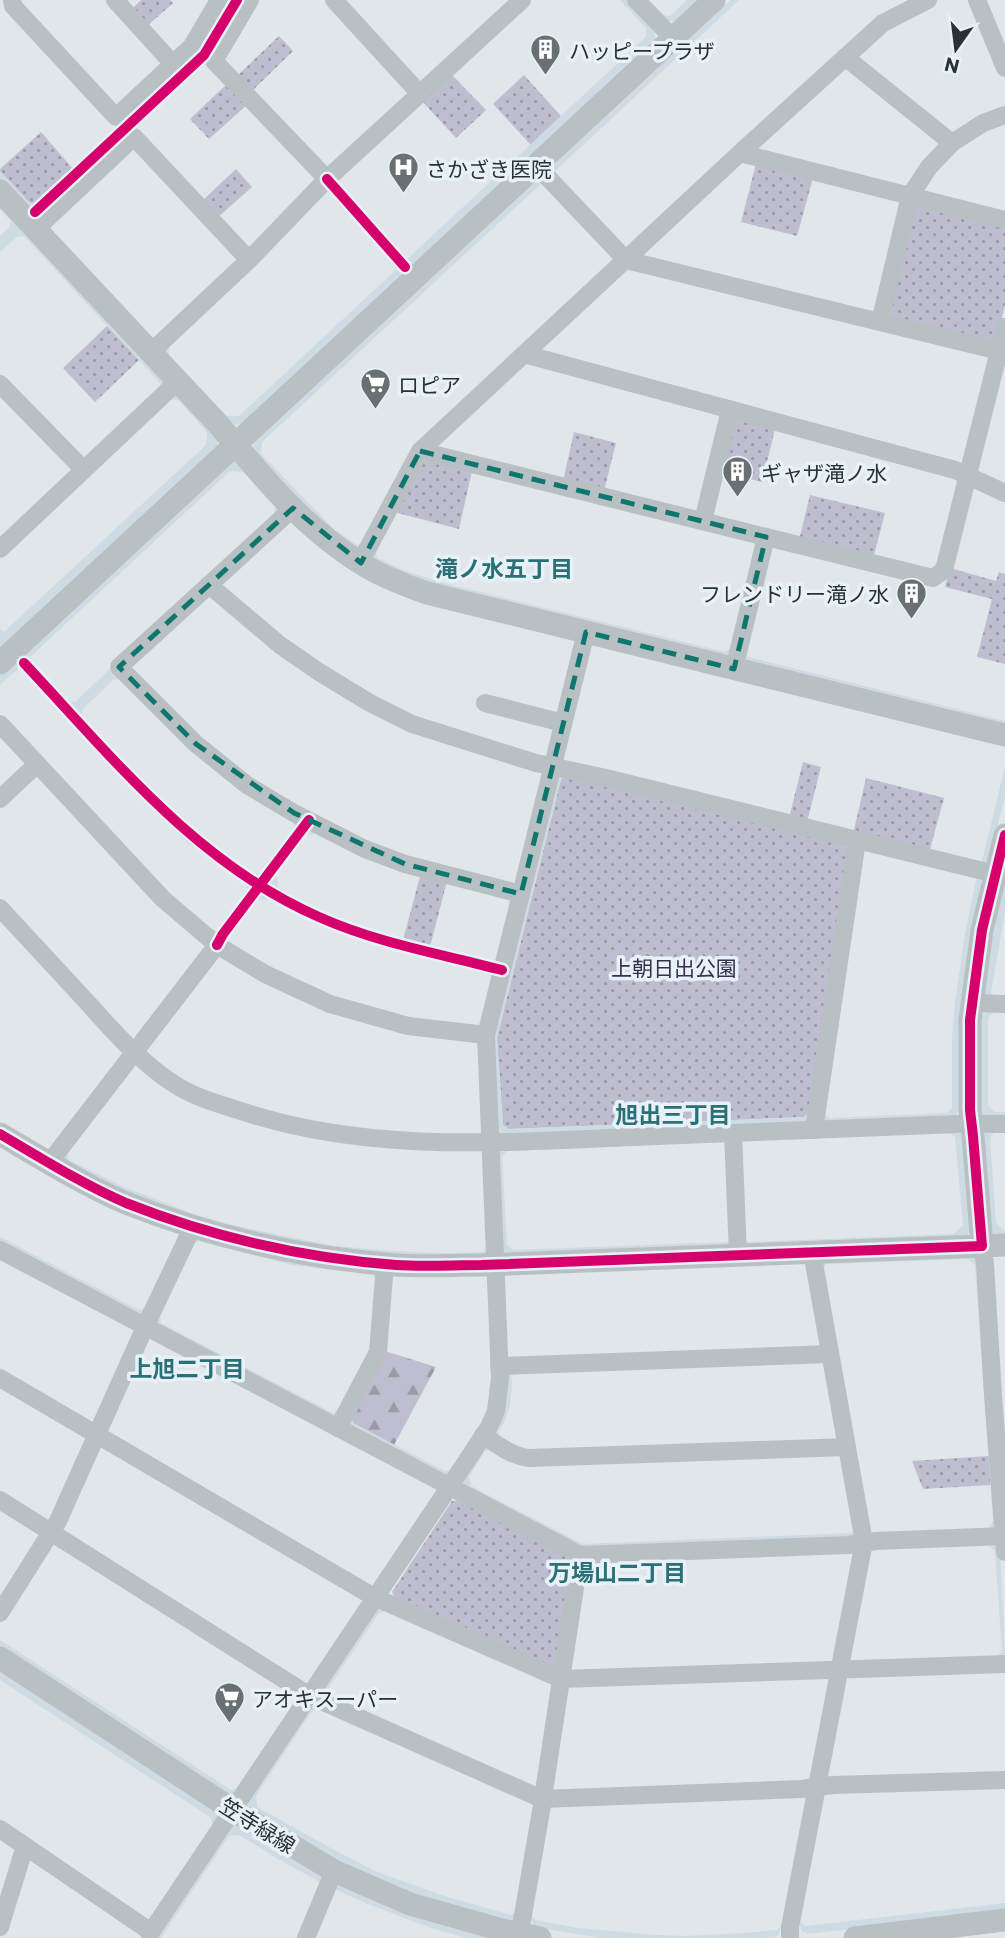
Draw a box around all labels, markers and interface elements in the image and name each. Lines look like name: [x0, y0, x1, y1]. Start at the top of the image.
north arrow: [921, 14, 991, 84]
building icon: ハッピープラザ: [529, 33, 563, 77]
place label: ハッピープラザ: [569, 38, 715, 63]
text: N: [942, 53, 961, 79]
hospital icon: さかざき医院: [386, 151, 420, 195]
place label: さかざき医院: [426, 156, 552, 181]
supermarket icon: ロピア: [358, 367, 392, 411]
place label: ロピア: [398, 372, 461, 397]
building icon: ギャザ滝ノ水: [721, 455, 755, 499]
place label: ギャザ滝ノ水: [761, 460, 887, 485]
district label: 滝ノ水五丁目: [435, 554, 573, 582]
building icon: フレンドリー滝ノ水: [895, 576, 929, 620]
place label: フレンドリー滝ノ水: [700, 581, 889, 606]
park label: 上朝日出公園: [611, 955, 737, 980]
district label: 旭出三丁目: [616, 1100, 731, 1128]
district label: 上旭二丁目: [130, 1354, 245, 1382]
district label: 万場山二丁目: [548, 1558, 686, 1586]
supermarket icon: アオキスーパー: [212, 1681, 246, 1725]
place label: アオキスーパー: [252, 1686, 398, 1711]
street label: 笠寺緑線: [216, 1792, 300, 1858]

